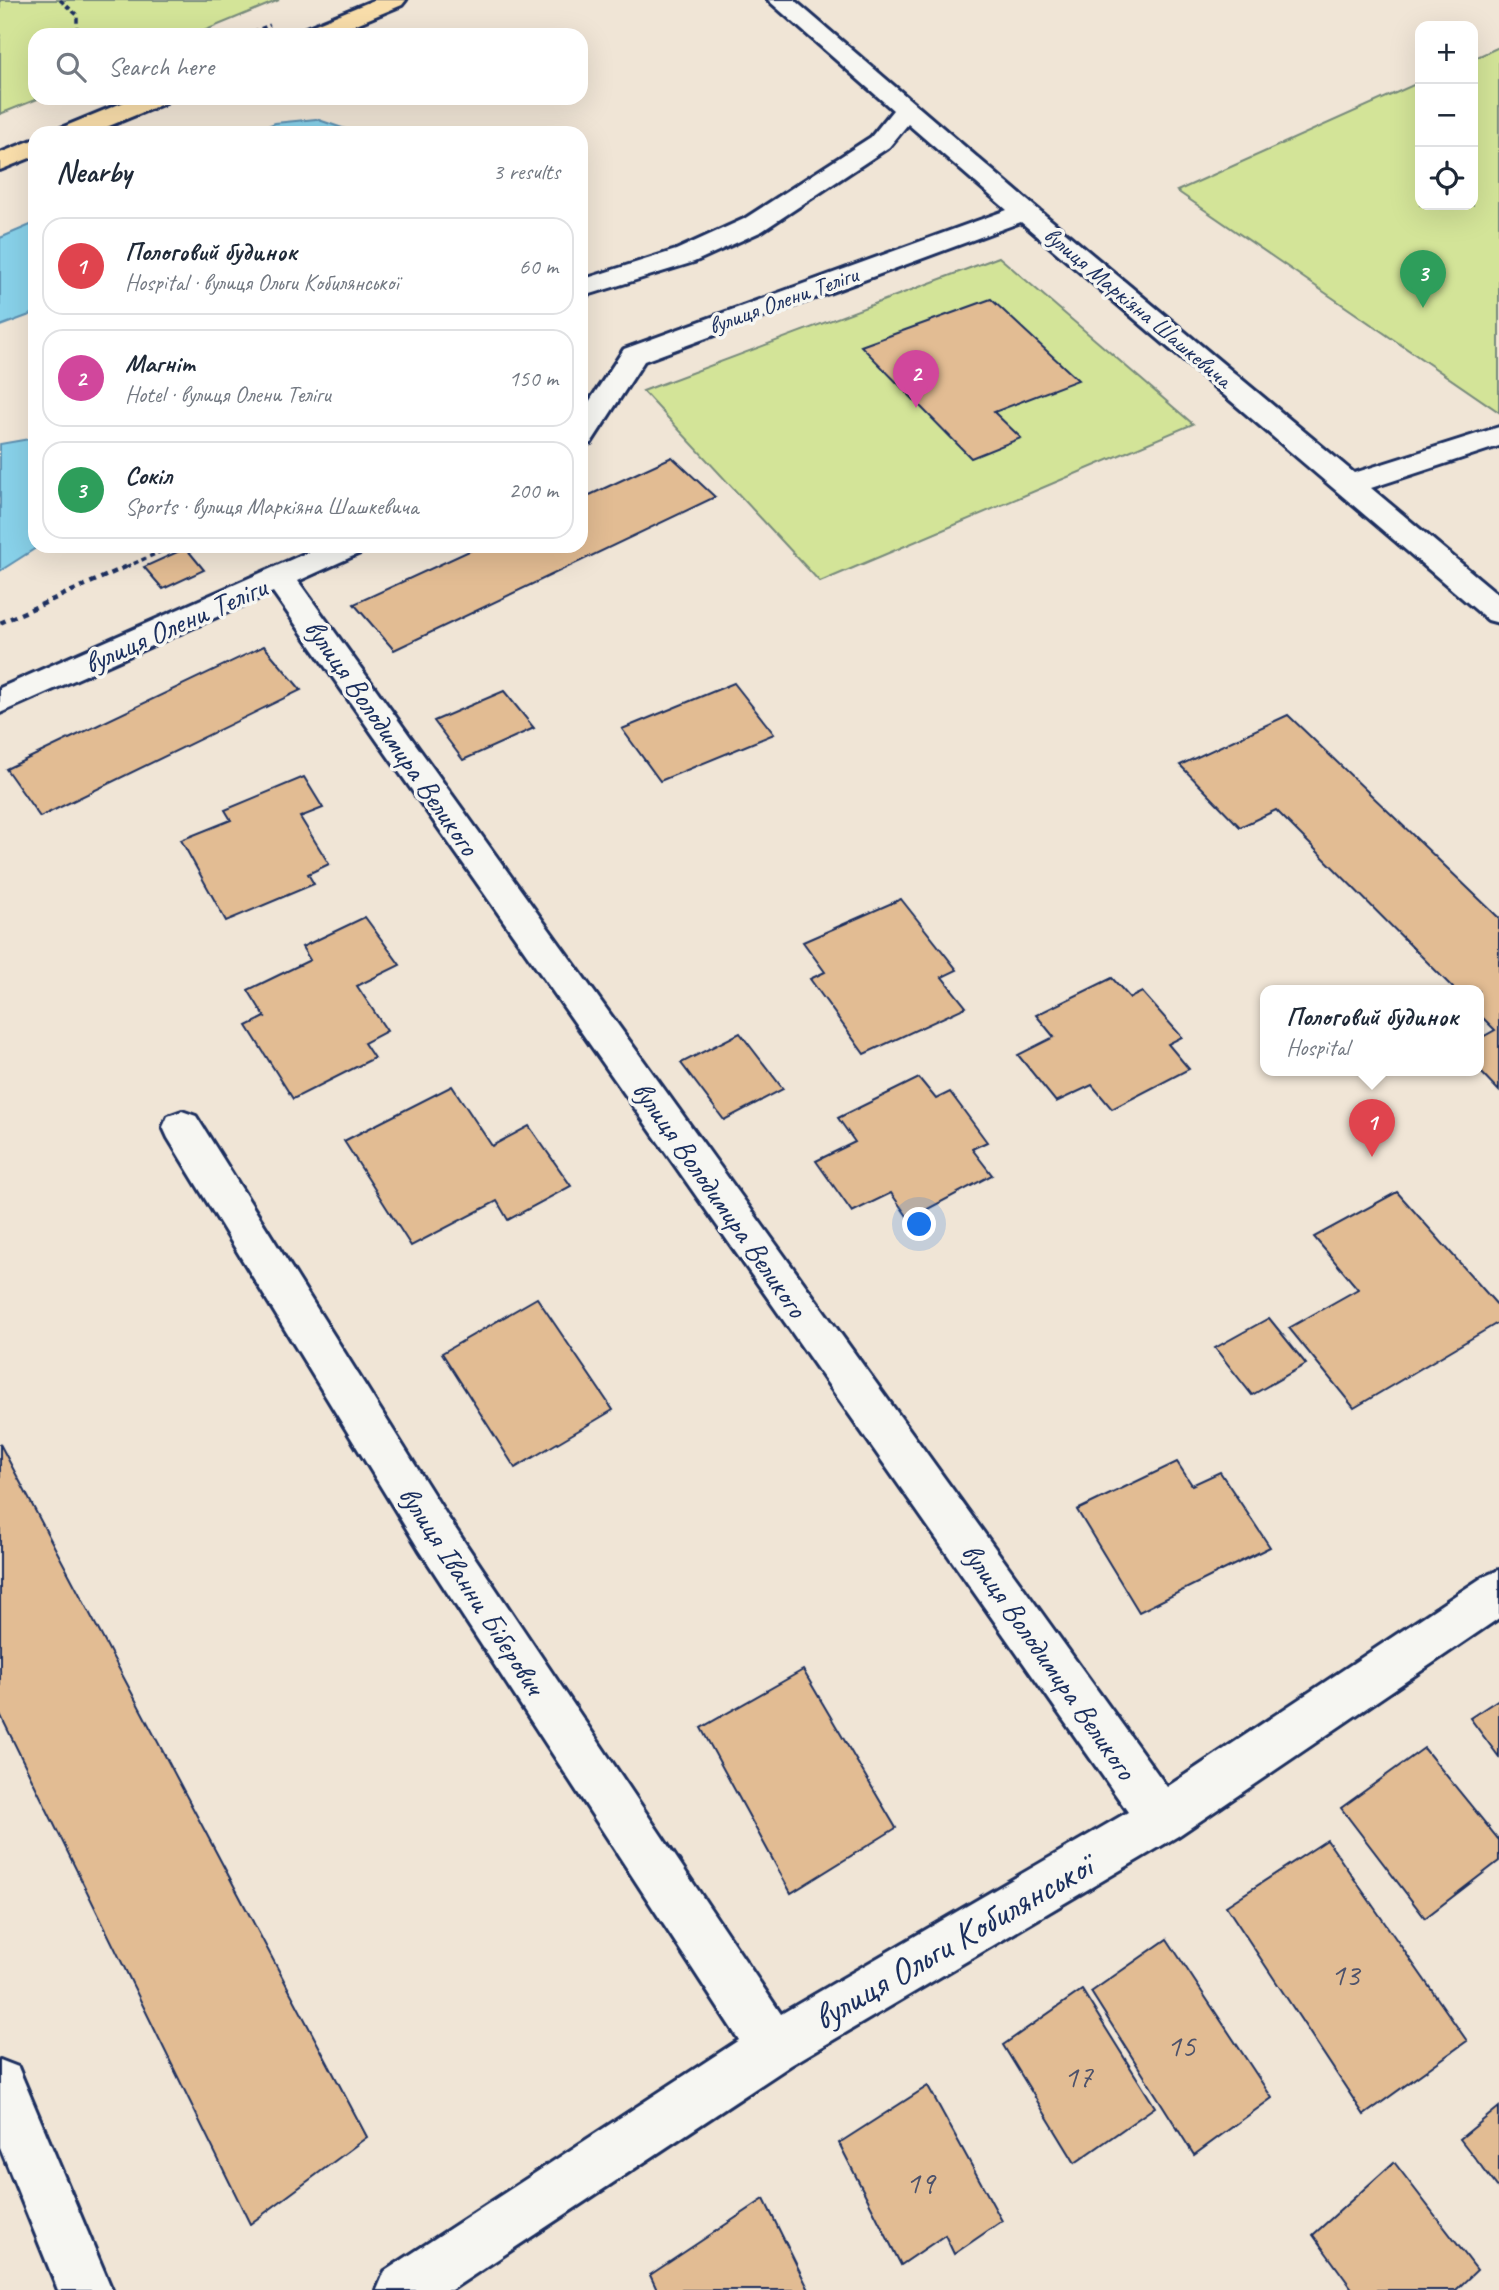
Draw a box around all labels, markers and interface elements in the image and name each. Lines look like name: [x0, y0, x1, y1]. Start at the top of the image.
map controls: [1415, 21, 1478, 210]
button: +: [1415, 21, 1478, 84]
search box: [28, 28, 588, 105]
icon: search: [52, 48, 90, 86]
text: Search here: [108, 50, 214, 83]
button: −: [1415, 84, 1478, 147]
button: locate: [1415, 147, 1478, 210]
text: Nearby: [56, 153, 132, 191]
text: 3 results: [493, 157, 560, 186]
street label: вулиця Маркіяна Шашкевича: [1038, 220, 1240, 396]
text: Пологовий будинок: [125, 235, 297, 268]
pin: 3: [1400, 250, 1446, 308]
text: 1: [76, 252, 86, 281]
text: 60 m: [519, 252, 558, 281]
street label: вулиця Олени Теліги: [704, 258, 864, 341]
text: Hospital · вулиця Ольги Кобилянської: [125, 268, 399, 297]
text: Магніт: [125, 347, 194, 380]
pin: 2: [893, 350, 939, 408]
text: 2: [76, 364, 86, 393]
text: 150 m: [509, 364, 558, 393]
text: Hotel · вулиця Олени Теліги: [125, 380, 331, 409]
text: Сокіл: [125, 459, 172, 492]
text: 3: [76, 476, 86, 505]
text: 200 m: [509, 476, 558, 505]
text: Sports · вулиця Маркіяна Шашкевича: [125, 492, 418, 521]
street label: вулиця Олени Теліги: [78, 567, 274, 682]
street label: вулиця Володимира Великого: [296, 611, 489, 864]
popup: [1260, 985, 1484, 1076]
text: Пологовий будинок: [1286, 1000, 1458, 1033]
text: Hospital: [1286, 1033, 1349, 1062]
street label: вулиця Володимира Великого: [624, 1073, 817, 1326]
pin: 1: [1349, 1099, 1395, 1157]
your location: [902, 1207, 936, 1241]
street label: вулиця Іванни Біберович: [390, 1478, 555, 1704]
street label: вулиця Володимира Великого: [953, 1535, 1146, 1788]
street label: вулиця Ольги Кобилянської: [804, 1839, 1105, 2040]
house number: 13: [1331, 1954, 1362, 1995]
house number: 15: [1167, 2025, 1197, 2066]
house number: 17: [1064, 2056, 1094, 2097]
house number: 19: [906, 2162, 937, 2203]

